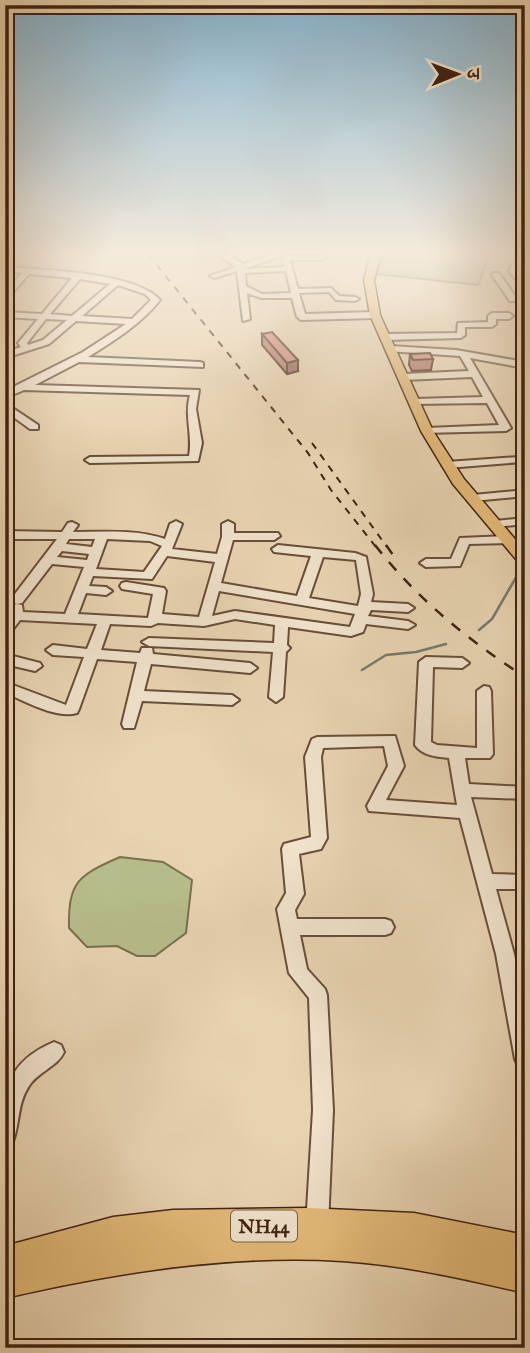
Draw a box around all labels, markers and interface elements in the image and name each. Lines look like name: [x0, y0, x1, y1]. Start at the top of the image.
north arrow: [421, 38, 491, 108]
text: उ: [460, 67, 484, 80]
road number: NH44: [231, 1210, 297, 1242]

